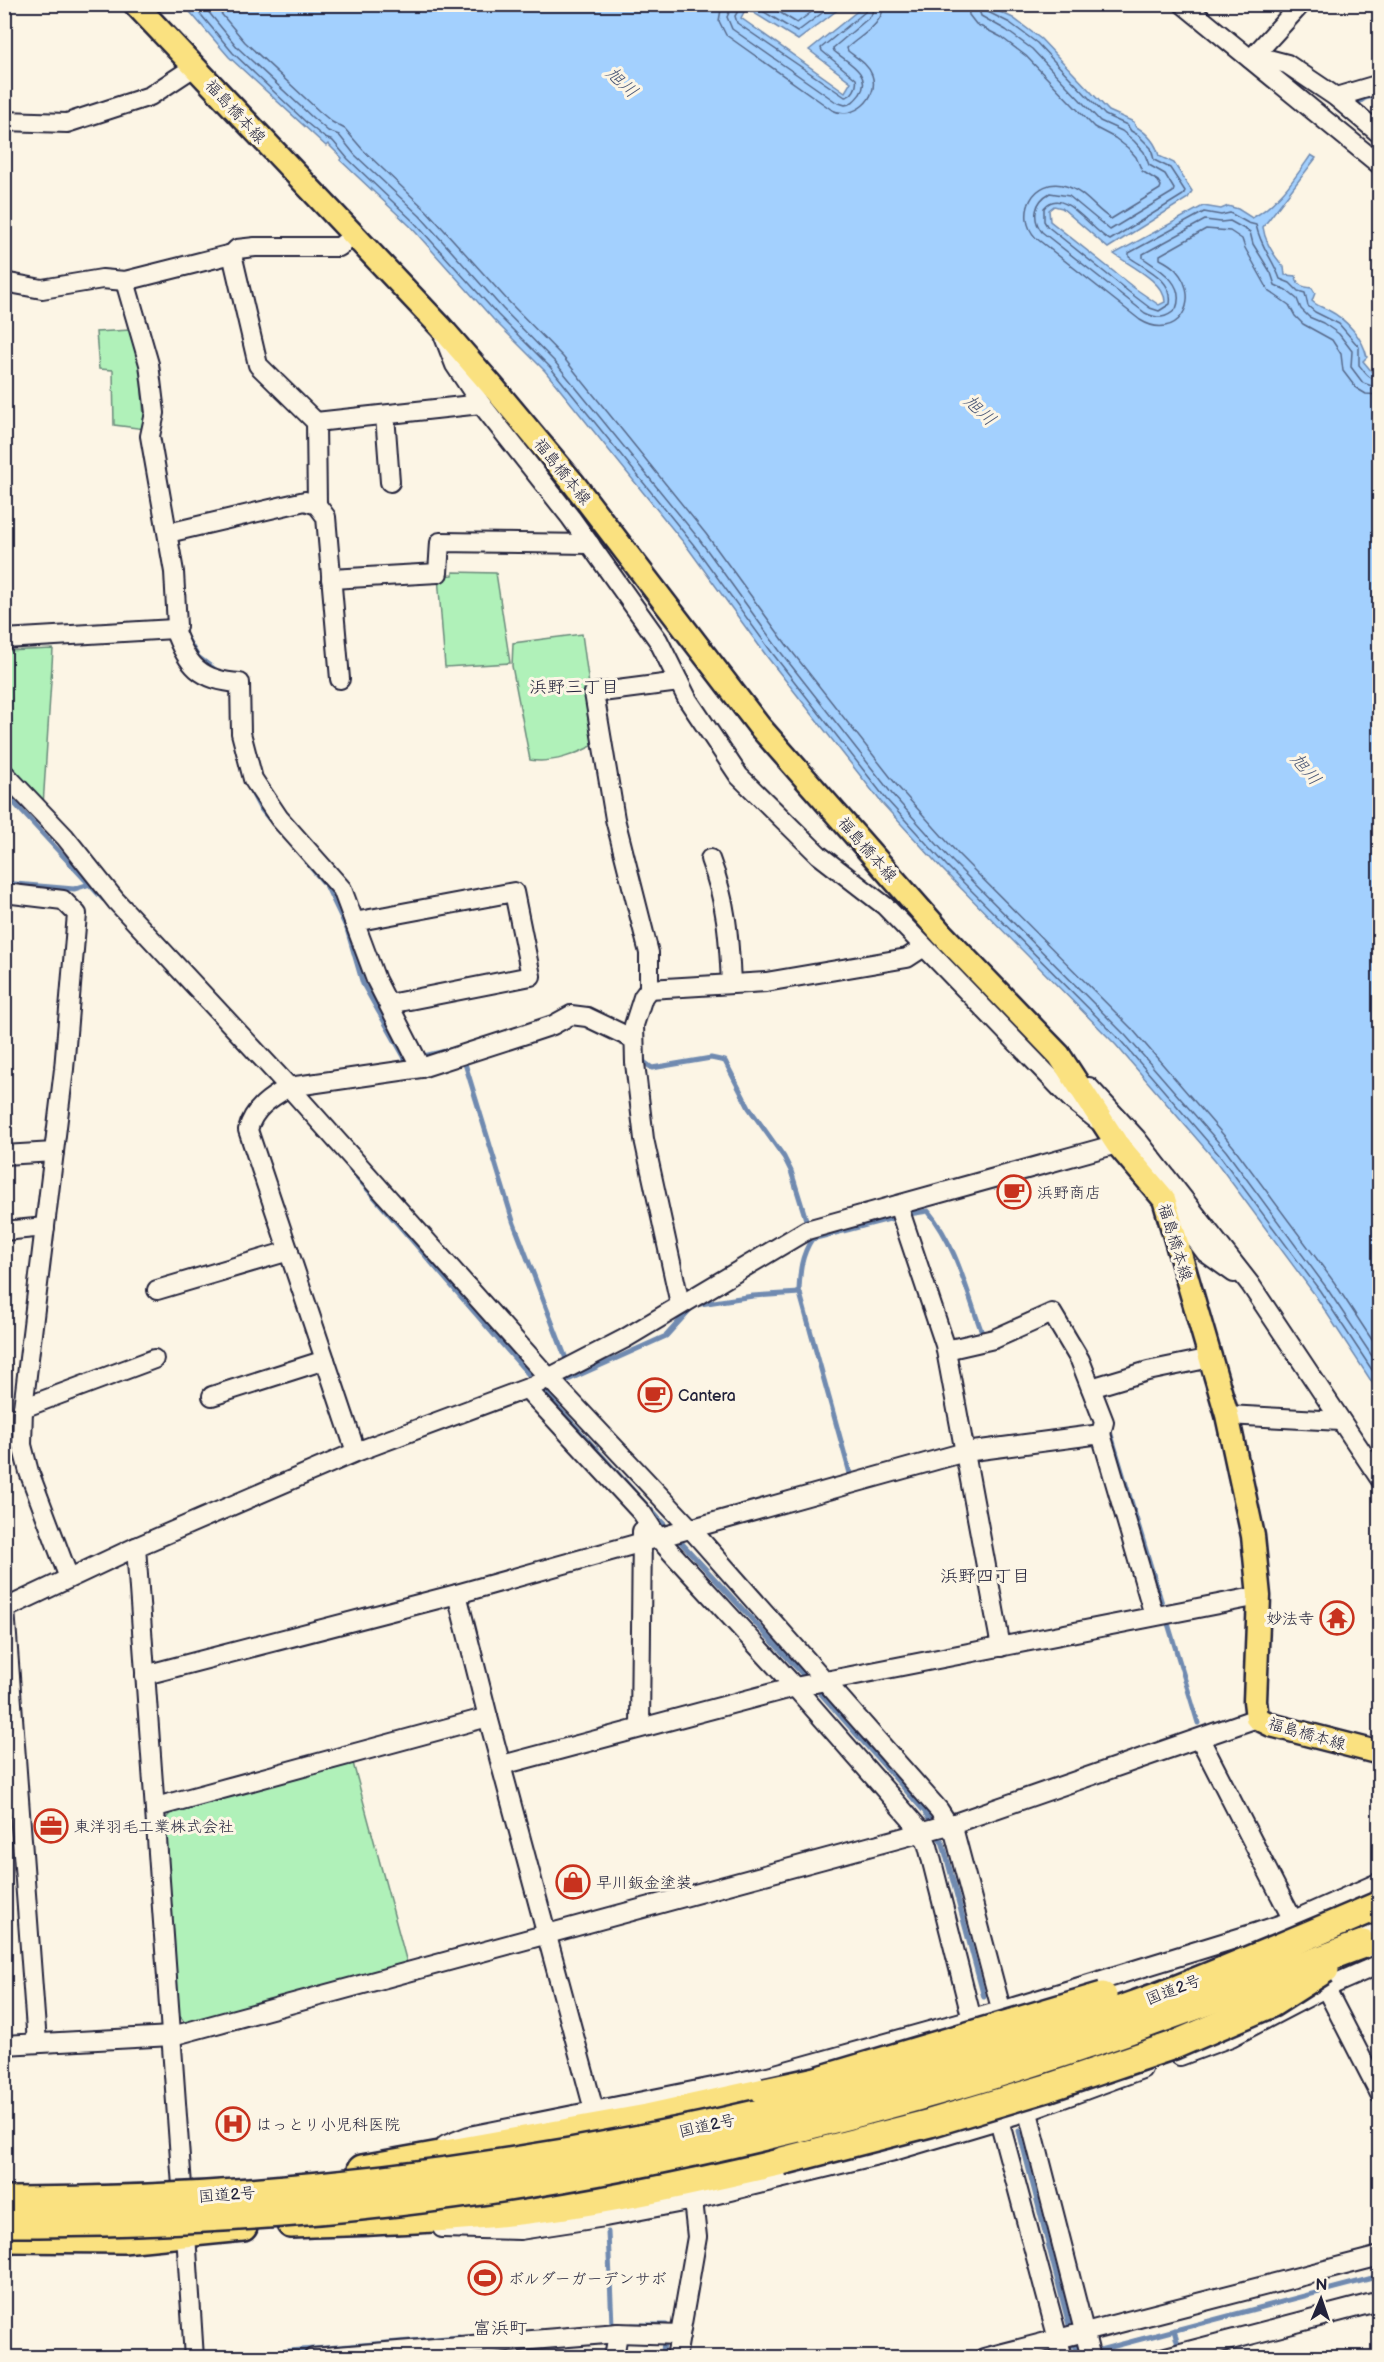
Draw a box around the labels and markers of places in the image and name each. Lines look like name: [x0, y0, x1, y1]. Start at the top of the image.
cafe icon: 浜野商店: [996, 1174, 1032, 1210]
place label: 浜野商店: [1037, 1184, 1101, 1203]
cafe icon: Cantera: [637, 1377, 673, 1413]
place label: Cantera: [678, 1387, 736, 1406]
temple icon: 妙法寺: [1319, 1600, 1355, 1636]
place label: 妙法寺: [1266, 1610, 1314, 1629]
office icon: 東洋羽毛工業株式会社: [33, 1808, 69, 1844]
place label: 東洋羽毛工業株式会社: [74, 1818, 234, 1837]
shop icon: 早川鈑金塗装: [555, 1864, 591, 1900]
place label: 早川鈑金塗装: [596, 1874, 692, 1893]
hospital icon: はっとり小児科医院: [215, 2106, 251, 2142]
place label: はっとり小児科医院: [256, 2116, 400, 2135]
sports icon: ボルダーガーデンサボ: [467, 2260, 503, 2296]
place label: ボルダーガーデンサボ: [508, 2270, 666, 2289]

